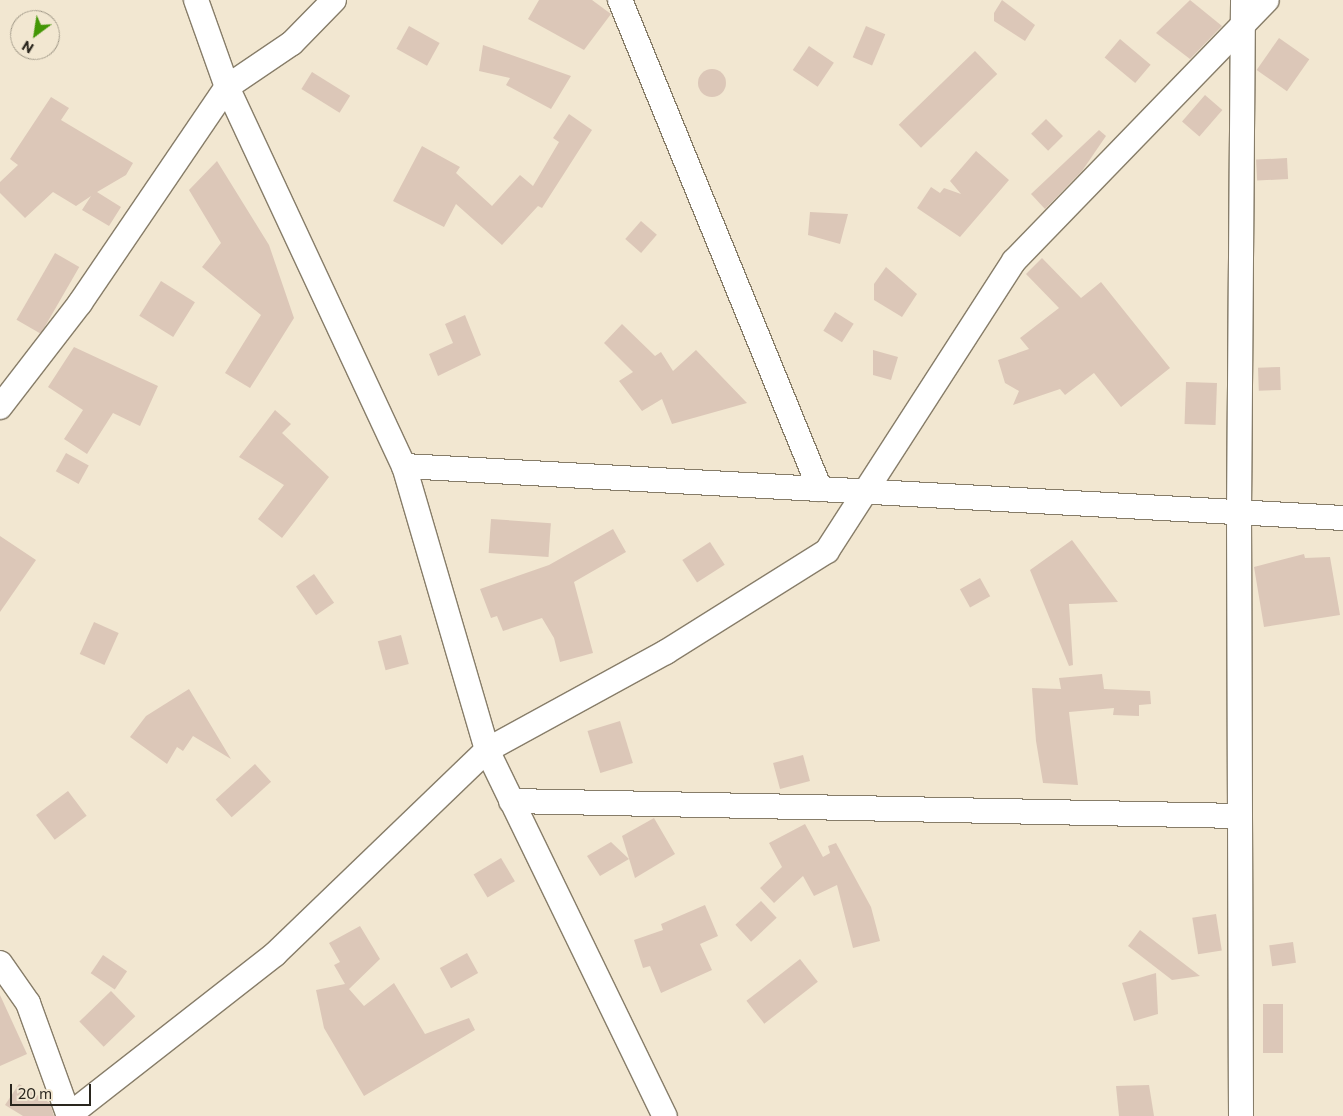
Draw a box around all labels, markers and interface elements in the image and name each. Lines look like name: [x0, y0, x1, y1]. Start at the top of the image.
north arrow: [10, 10, 60, 60]
text: N: [19, 37, 36, 57]
scale bar: [12, 1074, 94, 1106]
text: 20 m: [18, 1084, 52, 1102]

